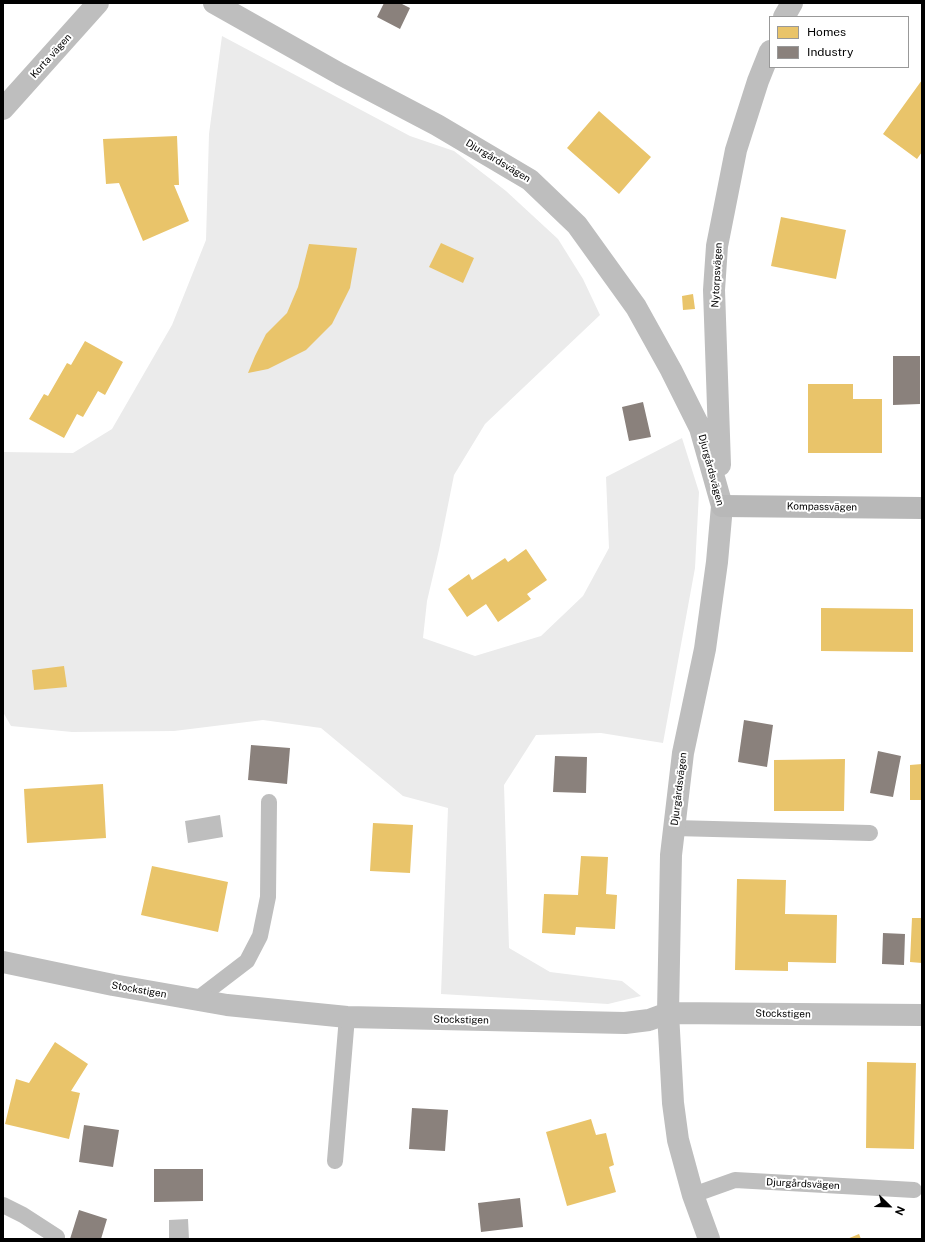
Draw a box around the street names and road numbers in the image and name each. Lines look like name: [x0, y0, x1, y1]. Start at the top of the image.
street label: Korta vägen: [28, 31, 74, 81]
street label: Djurgårdsvägen: [463, 137, 533, 185]
street label: Nytorpsvägen: [709, 242, 725, 308]
street label: Djurgårdsvägen: [696, 433, 726, 507]
street label: Kompassvägen: [787, 500, 857, 514]
street label: Djurgårdsvägen: [669, 752, 689, 826]
street label: Stockstigen: [111, 979, 167, 1001]
street label: Stockstigen: [755, 1008, 811, 1020]
street label: Stockstigen: [433, 1014, 489, 1026]
street label: Djurgårdsvägen: [766, 1176, 840, 1192]

